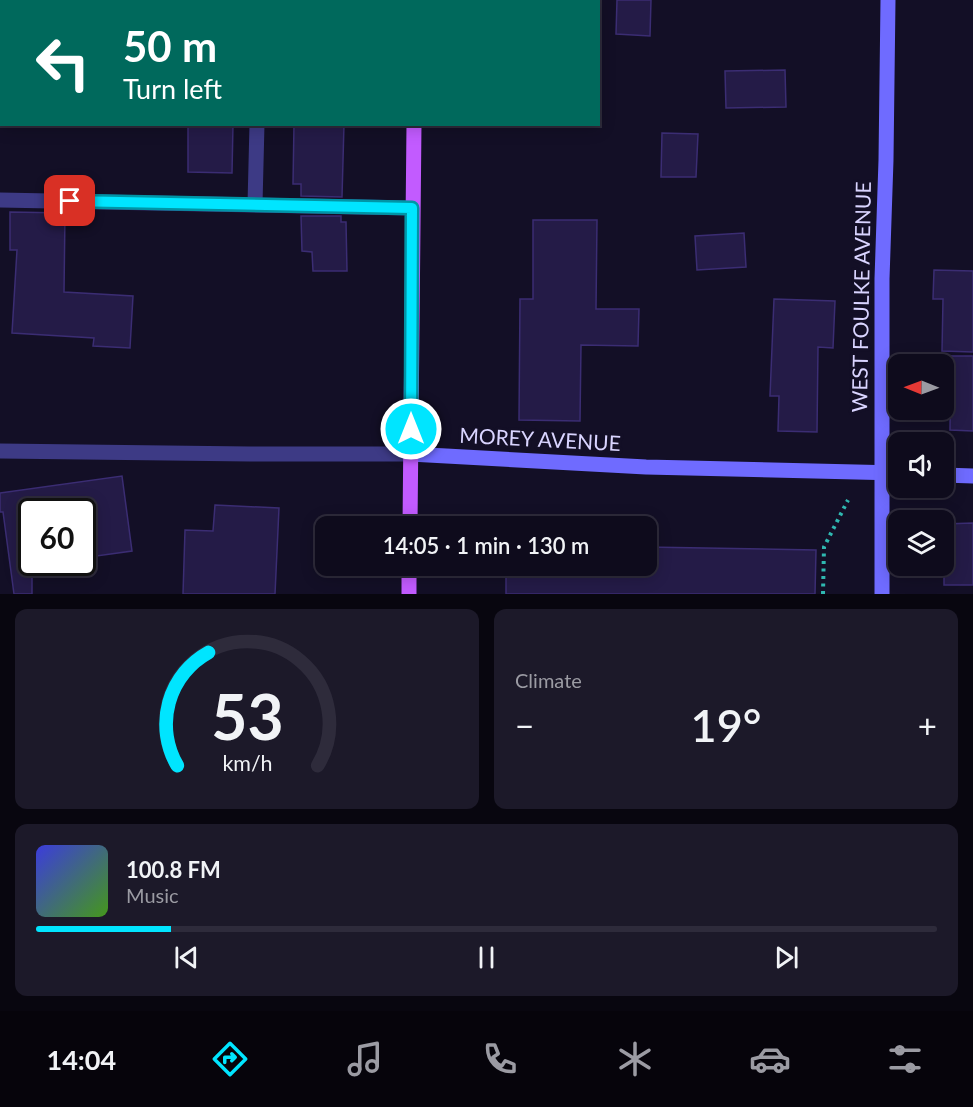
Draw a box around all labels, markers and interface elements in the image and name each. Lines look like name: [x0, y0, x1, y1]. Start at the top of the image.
text: 50 m: [123, 21, 217, 71]
icon: left: [24, 24, 102, 102]
text: Turn left: [123, 72, 222, 105]
pin: [44, 175, 95, 226]
street label: WEST FOULKE AVENUE: [846, 181, 875, 413]
icon: arrive: [53, 184, 86, 217]
north arrow: [888, 354, 954, 420]
map controls: [888, 354, 954, 576]
position arrow: [379, 397, 443, 461]
street label: MOREY AVENUE: [459, 422, 621, 455]
button: sound: [888, 432, 954, 498]
speed limit sign: 60: [18, 498, 96, 576]
button: layers: [888, 510, 954, 576]
text: 14:05 · 1 min · 130 m: [383, 532, 589, 559]
text: Climate: [515, 668, 582, 692]
text: 53: [211, 678, 283, 753]
text: 19°: [691, 698, 761, 752]
text: −: [515, 705, 534, 745]
text: +: [918, 705, 937, 745]
text: km/h: [222, 750, 272, 776]
text: 100.8 FM: [126, 856, 221, 883]
text: Music: [126, 883, 179, 907]
icon: previous: [170, 941, 203, 974]
icon: pause: [470, 941, 503, 974]
icon: next: [770, 941, 803, 974]
icon: directions: [209, 1038, 251, 1080]
icon: music: [344, 1038, 386, 1080]
icon: phone: [479, 1038, 521, 1080]
icon: climate: [614, 1038, 656, 1080]
icon: car: [749, 1038, 791, 1080]
icon: filters: [884, 1038, 926, 1080]
text: 14:04: [47, 1043, 116, 1076]

